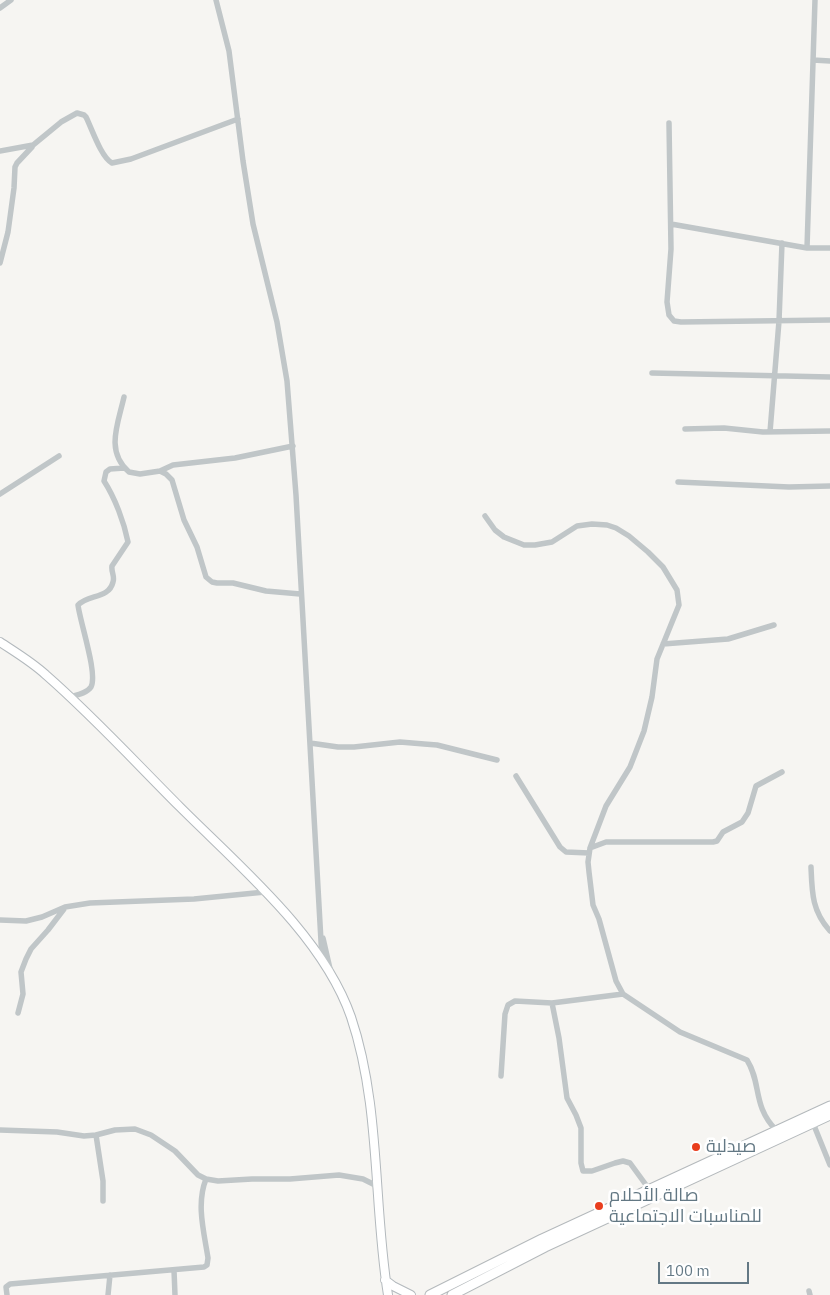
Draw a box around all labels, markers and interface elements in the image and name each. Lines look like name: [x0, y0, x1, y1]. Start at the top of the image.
place label: صيدلية: [706, 1136, 756, 1158]
marker: صيدلية: [690, 1141, 702, 1153]
place label: صالة الأحلام للمناسبات الاجتماعية: [609, 1185, 762, 1228]
marker: صالة الأحلام للمناسبات الاجتماعية: [593, 1200, 605, 1212]
scale bar: [660, 1252, 751, 1284]
text: 100 m: [666, 1261, 710, 1280]

